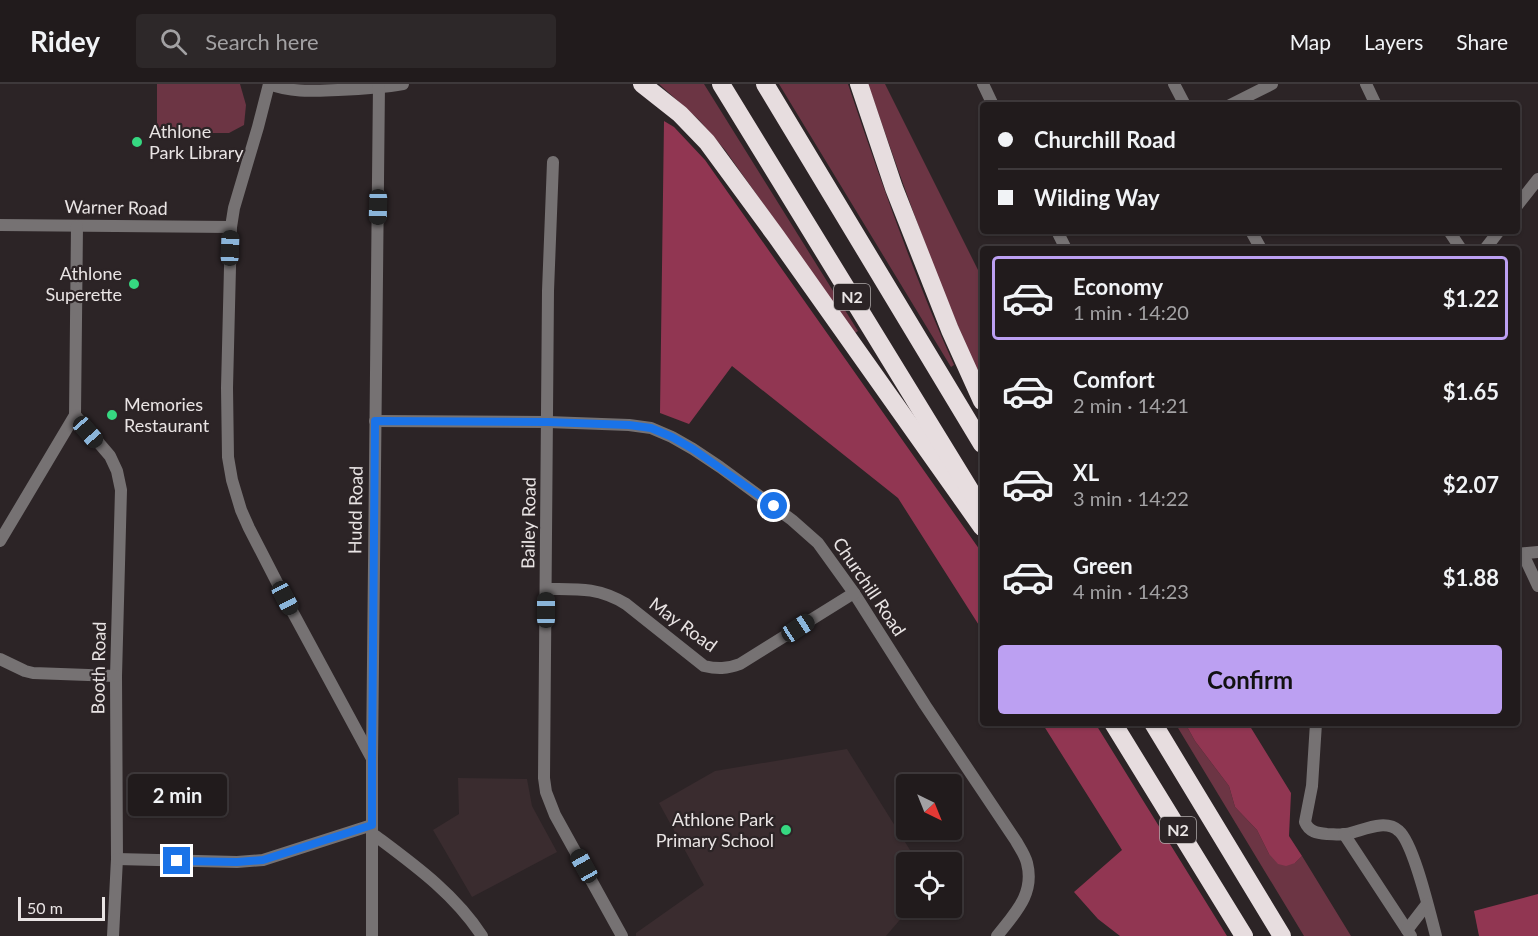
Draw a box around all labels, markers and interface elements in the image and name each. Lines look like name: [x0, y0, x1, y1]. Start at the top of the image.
search box: [136, 14, 556, 68]
text: Ridey: [30, 24, 100, 58]
icon: search: [157, 25, 190, 58]
text: Search here: [205, 28, 319, 55]
text: Map: [1290, 29, 1331, 54]
text: Layers: [1364, 29, 1423, 54]
text: Share: [1456, 29, 1508, 54]
place label: Athlone Park Library: [149, 120, 244, 163]
text: Churchill Road: [1034, 126, 1176, 153]
marker: Athlone Park Library: [130, 135, 144, 149]
text: Wilding Way: [1034, 184, 1160, 211]
car: [369, 189, 387, 225]
street label: Warner Road: [64, 195, 168, 219]
car: [220, 230, 240, 266]
place label: Athlone Superette: [45, 262, 122, 305]
icon: car: [1001, 271, 1055, 325]
text: Economy: [1073, 273, 1163, 300]
marker: Athlone Superette: [127, 277, 141, 291]
road number: N2: [834, 284, 870, 310]
text: $1.22: [1443, 285, 1499, 312]
text: 1 min · 14:20: [1073, 300, 1189, 324]
icon: car: [1001, 364, 1055, 418]
text: Comfort: [1073, 366, 1155, 393]
text: $1.65: [1443, 378, 1499, 405]
place label: Memories Restaurant: [124, 393, 210, 436]
text: 2 min · 14:21: [1073, 393, 1189, 417]
marker: Memories Restaurant: [105, 408, 119, 422]
car: [69, 413, 107, 451]
icon: car: [1001, 457, 1055, 511]
text: XL: [1073, 459, 1099, 486]
street label: Hudd Road: [343, 466, 367, 554]
text: $2.07: [1443, 471, 1499, 498]
street label: Bailey Road: [516, 477, 540, 569]
text: 3 min · 14:22: [1073, 486, 1189, 510]
route start: [760, 492, 787, 519]
street label: Churchill Road: [829, 533, 911, 640]
icon: car: [1001, 550, 1055, 604]
text: Green: [1073, 552, 1133, 579]
text: $1.88: [1443, 564, 1499, 591]
car: [269, 578, 301, 618]
text: 4 min · 14:23: [1073, 579, 1189, 603]
car: [537, 592, 555, 628]
street label: May Road: [645, 592, 722, 656]
car: [778, 611, 818, 645]
street label: Booth Road: [86, 621, 110, 715]
button: Confirm: [998, 645, 1502, 714]
callout: 2 min: [128, 774, 226, 816]
north arrow: [896, 774, 962, 840]
map controls: [896, 774, 962, 918]
text: 2 min: [153, 783, 202, 807]
place label: Athlone Park Primary School: [656, 808, 775, 851]
road number: N2: [1160, 817, 1196, 843]
marker: Athlone Park Primary School: [779, 823, 793, 837]
car: [567, 846, 601, 886]
route end: [163, 847, 190, 874]
button: locate: [896, 852, 962, 918]
scale bar: [18, 894, 105, 922]
text: 50 m: [27, 898, 63, 917]

